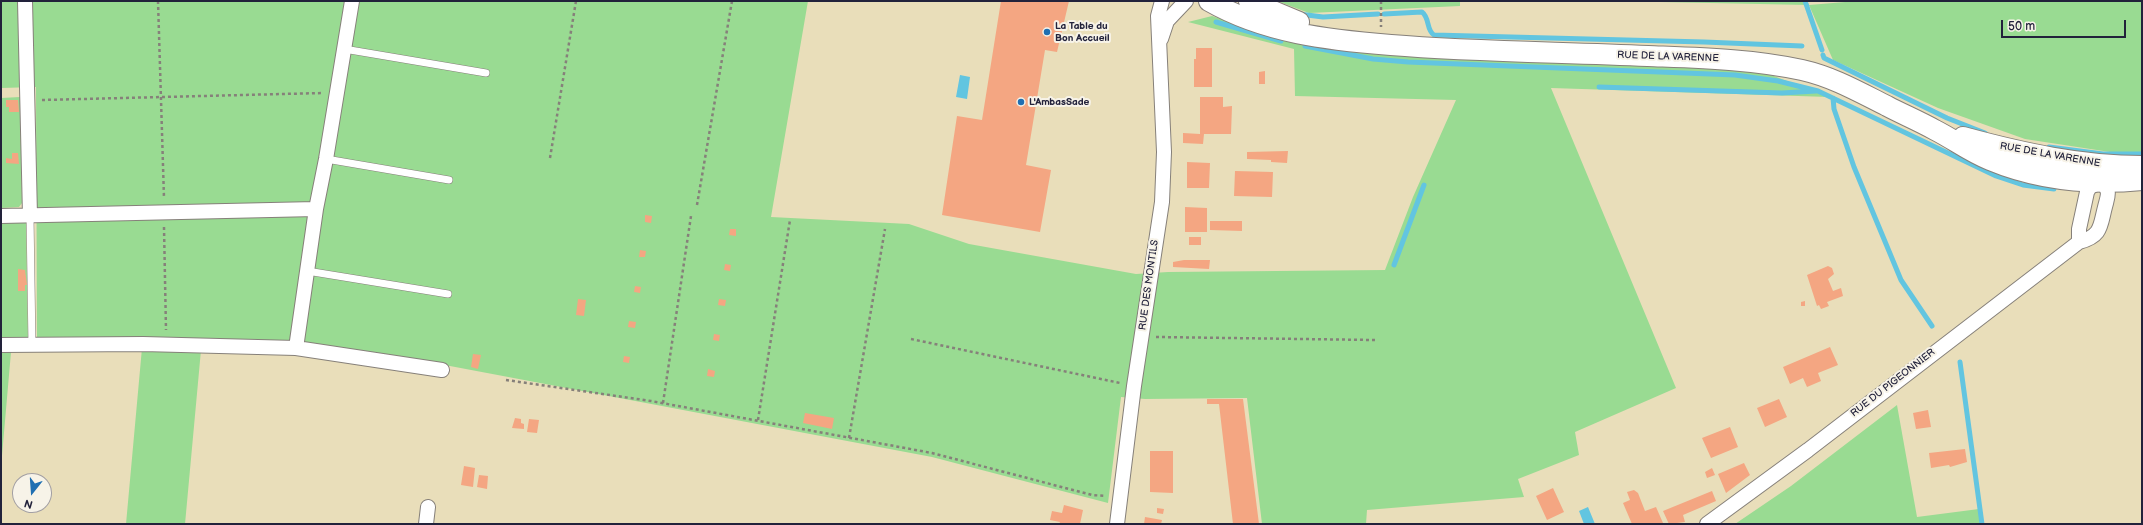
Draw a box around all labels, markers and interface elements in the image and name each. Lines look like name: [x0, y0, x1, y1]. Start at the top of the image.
scale bar: [2003, 12, 2128, 38]
text: 50 m: [2008, 19, 2035, 34]
place label: La Table du Bon Accueil: [1055, 20, 1109, 44]
marker: La Table du Bon Accueil: [1042, 27, 1052, 37]
street label: RUE DE LA VARENNE: [1617, 49, 1719, 65]
place label: L'AmbasSade: [1029, 96, 1089, 108]
marker: L'AmbasSade: [1016, 97, 1026, 107]
street label: RUE DE LA VARENNE: [1999, 140, 2101, 170]
street label: RUE DES MONTILS: [1137, 239, 1161, 331]
street label: RUE DU PIGEONNIER: [1848, 346, 1938, 420]
north arrow: [12, 473, 52, 513]
text: N: [23, 497, 34, 511]

